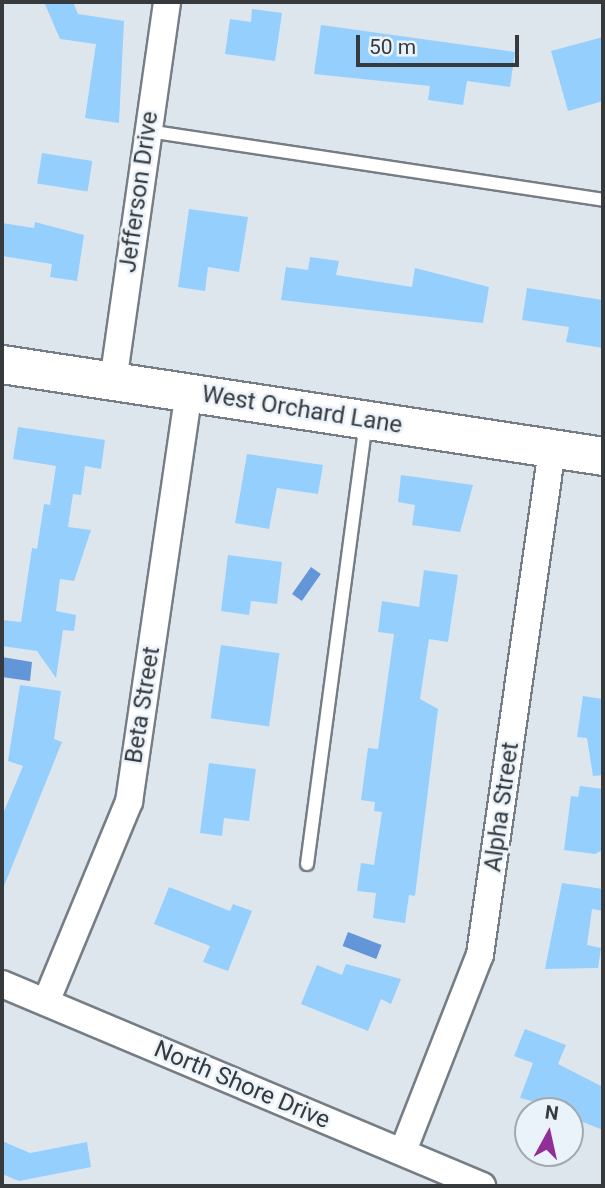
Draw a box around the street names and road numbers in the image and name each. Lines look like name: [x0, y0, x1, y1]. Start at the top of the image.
street label: Jefferson Drive: [113, 110, 165, 274]
street label: West Orchard Lane: [200, 380, 404, 440]
street label: Beta Street: [120, 645, 166, 765]
street label: Alpha Street: [479, 740, 525, 874]
street label: North Shore Drive: [150, 1035, 334, 1135]

